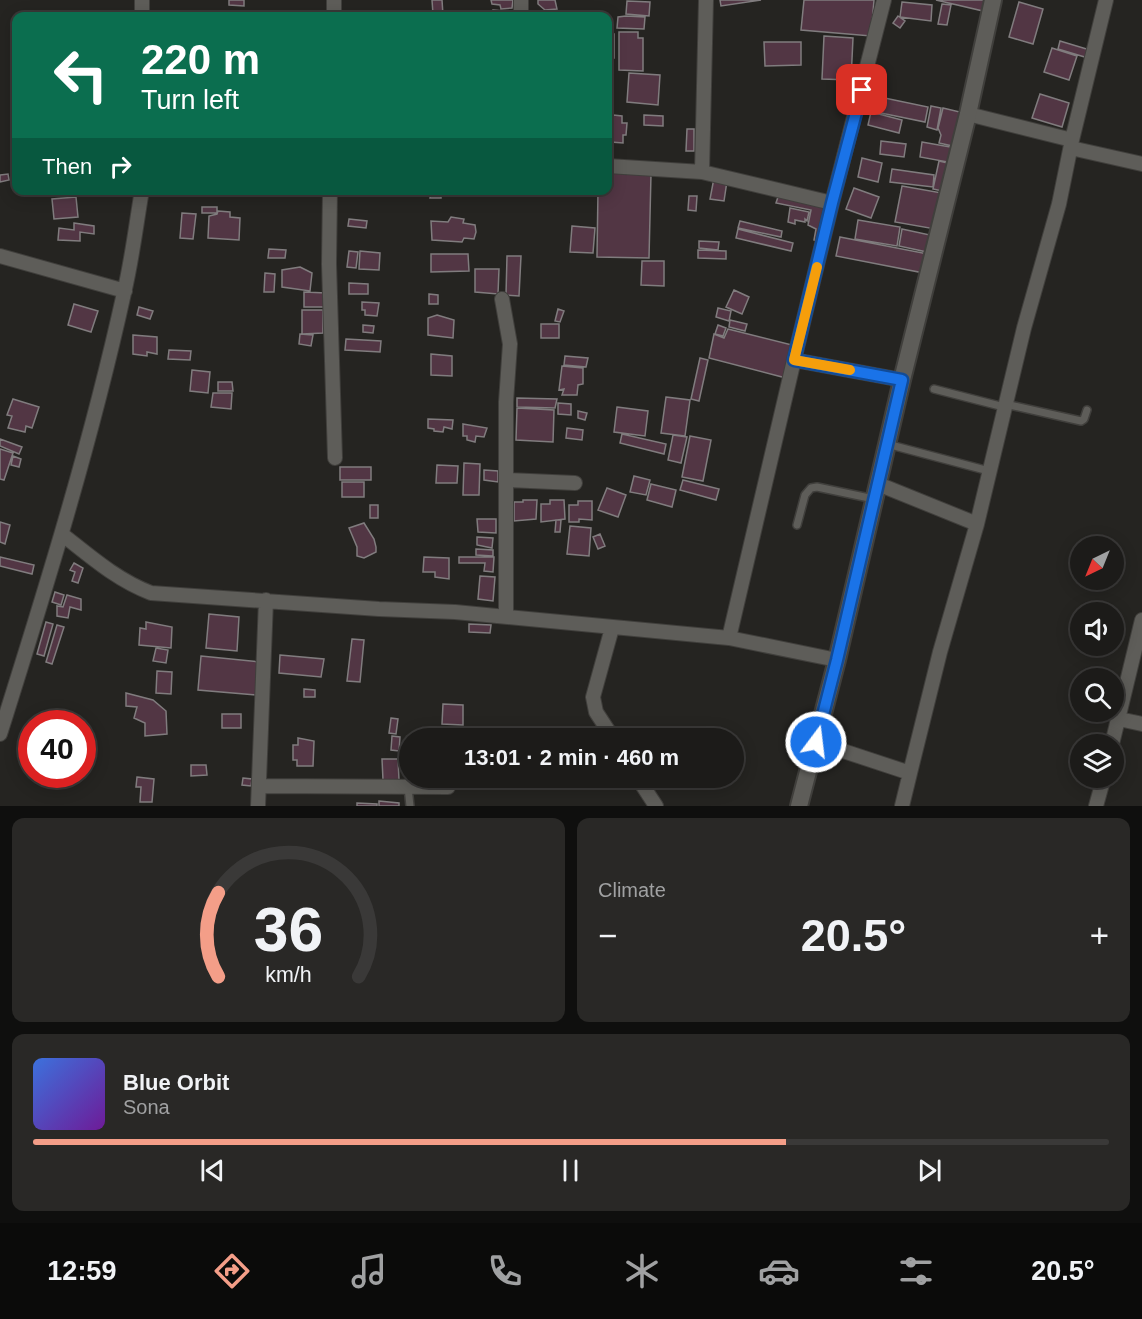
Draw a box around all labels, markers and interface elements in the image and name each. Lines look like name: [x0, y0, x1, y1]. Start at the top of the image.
icon: left: [42, 36, 120, 114]
text: 220 m: [141, 36, 260, 83]
pin: [836, 64, 887, 115]
icon: arrive: [845, 73, 878, 106]
text: Turn left: [141, 85, 239, 115]
icon: right: [104, 150, 137, 183]
text: Then: [42, 154, 92, 179]
north arrow: [1070, 536, 1124, 590]
map controls: [1070, 536, 1124, 788]
button: sound: [1070, 602, 1124, 656]
button: search: [1070, 668, 1124, 722]
speed limit sign: 40: [18, 710, 96, 788]
position arrow: [784, 710, 848, 774]
button: layers: [1070, 734, 1124, 788]
text: 13:01 · 2 min · 460 m: [464, 745, 679, 770]
text: Climate: [598, 879, 666, 901]
text: 36: [254, 895, 323, 964]
text: 20.5°: [801, 910, 906, 961]
text: −: [598, 917, 617, 954]
text: +: [1090, 917, 1109, 954]
text: km/h: [265, 963, 312, 987]
text: Blue Orbit: [123, 1070, 229, 1095]
text: Sona: [123, 1096, 170, 1118]
icon: previous: [196, 1154, 229, 1187]
icon: pause: [554, 1154, 587, 1187]
icon: next: [913, 1154, 946, 1187]
icon: directions: [211, 1250, 253, 1292]
icon: music: [348, 1250, 390, 1292]
icon: phone: [484, 1250, 526, 1292]
icon: climate: [621, 1250, 663, 1292]
icon: car: [758, 1250, 800, 1292]
icon: filters: [895, 1250, 937, 1292]
text: 12:59: [47, 1256, 116, 1286]
text: 20.5°: [1031, 1256, 1095, 1286]

